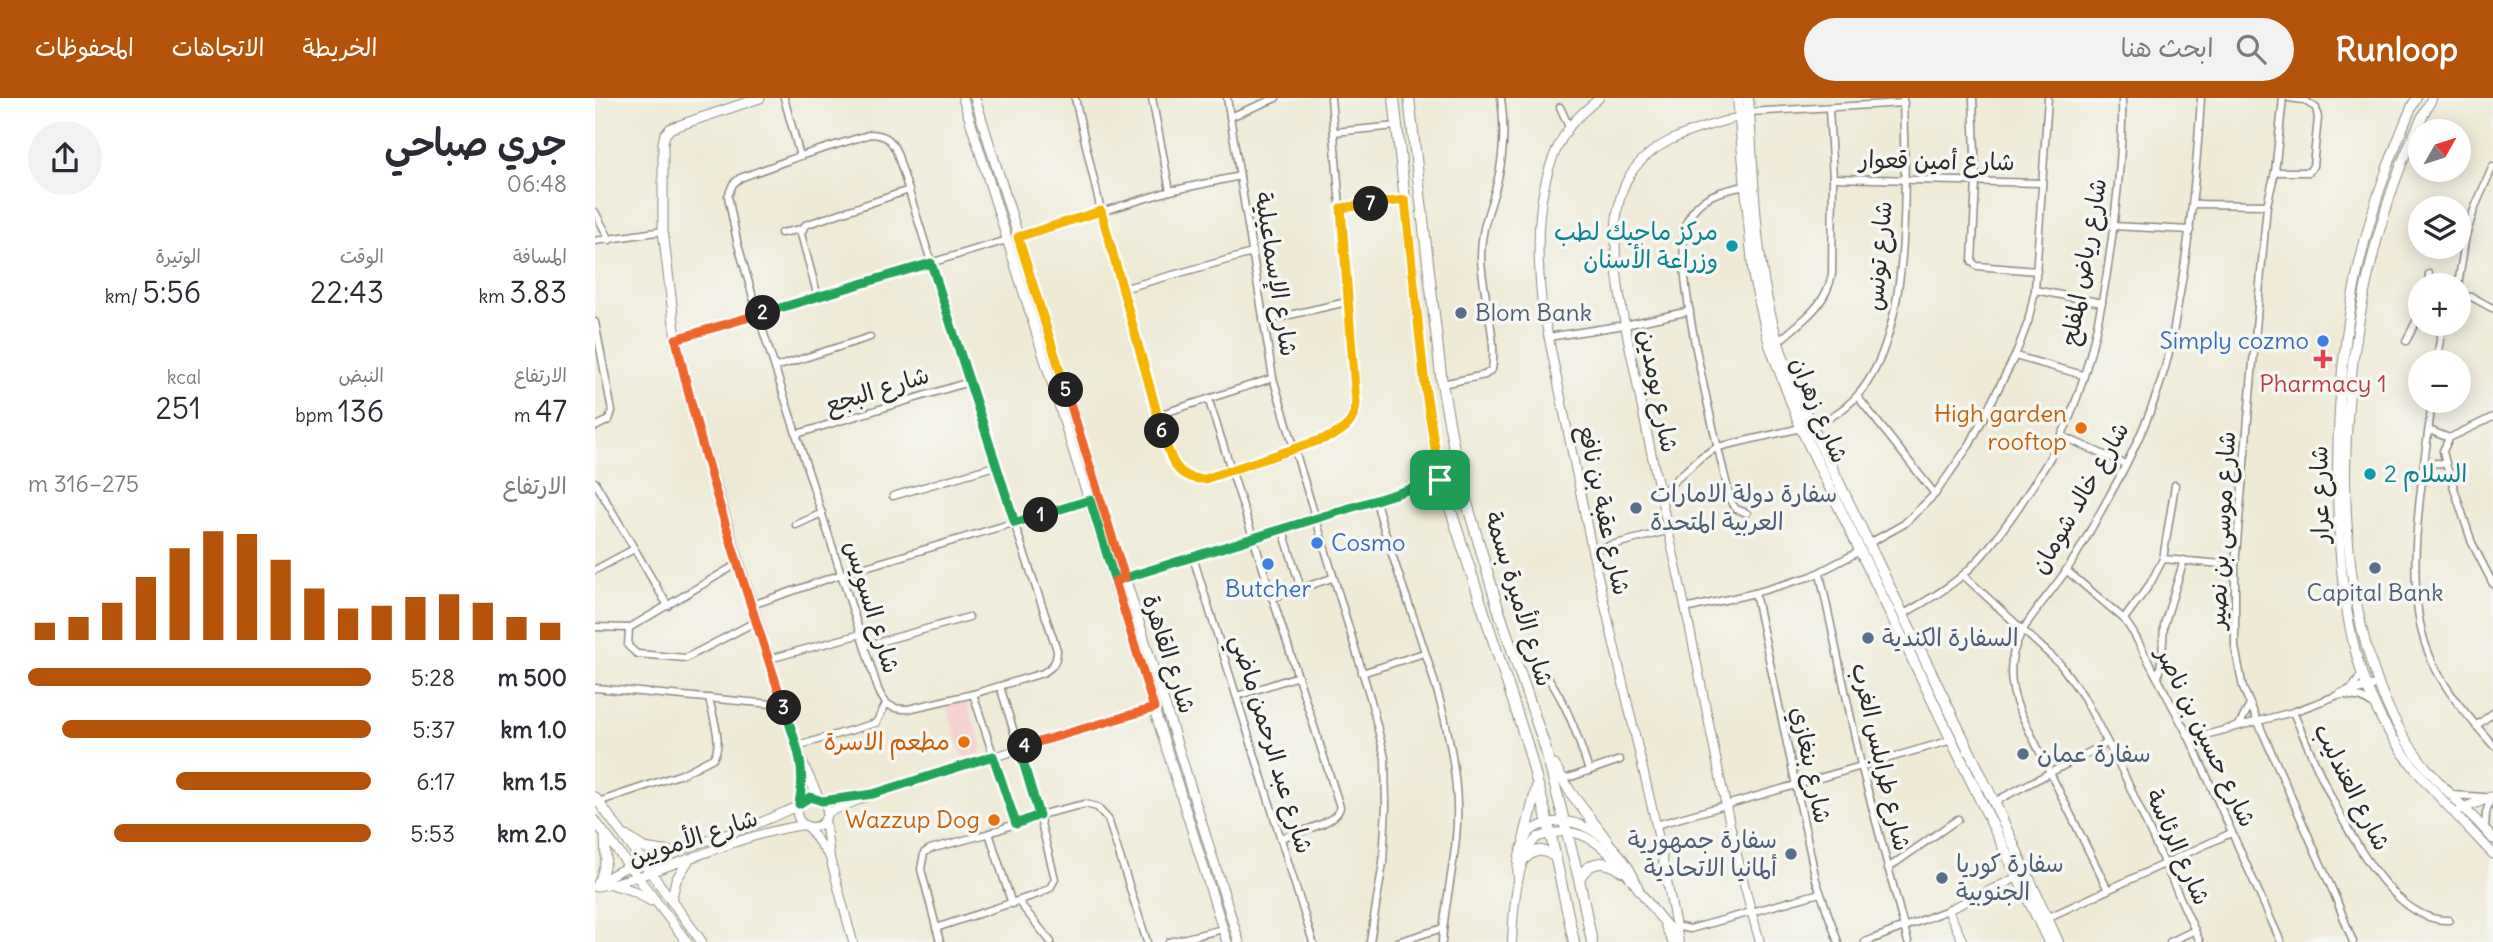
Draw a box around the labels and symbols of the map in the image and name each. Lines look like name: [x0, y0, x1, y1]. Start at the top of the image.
north arrow: [2408, 119, 2471, 182]
street label: شارع أمين قعوار: [1857, 144, 2015, 179]
street label: شارع رياض المفلح: [2054, 176, 2115, 348]
pin: 7: [1353, 186, 1389, 222]
street label: شارع الإسماعيلية: [1246, 189, 1305, 359]
street label: شارع تونس: [1858, 200, 1901, 312]
place label: مركز ماجيك لطب وزراعة الأسنان: [1554, 216, 1718, 274]
marker: مركز ماجيك لطب وزراعة الأسنان: [1724, 238, 1740, 254]
pin: 2: [745, 296, 781, 330]
place label: Blom Bank: [1475, 297, 1592, 327]
marker: Blom Bank: [1453, 305, 1469, 321]
place label: Simply cozmo: [2160, 325, 2309, 355]
street label: شارع بومدين: [1629, 327, 1686, 456]
marker: Simply cozmo: [2315, 333, 2331, 349]
marker: Pharmacy 1: [2315, 351, 2331, 367]
street label: شارع زهران: [1781, 352, 1856, 468]
street label: شارع البجع: [821, 359, 933, 422]
place label: Pharmacy 1: [2259, 368, 2387, 398]
pin: 5: [1049, 372, 1084, 408]
place label: High garden rooftop: [1934, 398, 2067, 456]
pin: 6: [1145, 414, 1179, 448]
street label: شارع خالد شومان: [2024, 416, 2137, 580]
marker: High garden rooftop: [2073, 420, 2089, 436]
street label: شارع عقبة بن نافع: [1569, 422, 1638, 598]
street label: شارع موسى بن نصير: [2201, 430, 2244, 632]
street label: شارع عرار: [2303, 445, 2338, 545]
pin: [1410, 450, 1470, 510]
place label: السلام 2: [2384, 458, 2467, 492]
marker: السلام 2: [2362, 466, 2378, 482]
place label: سفارة دولة الامارات العربية المتحدة: [1650, 478, 1837, 536]
pin: 1: [1023, 498, 1059, 532]
marker: سفارة دولة الامارات العربية المتحدة: [1628, 500, 1644, 516]
street label: شارع الأميرة بسمة: [1476, 507, 1562, 691]
place label: Cosmo: [1331, 527, 1406, 557]
marker: Cosmo: [1309, 535, 1325, 551]
street label: شارع السويس: [836, 537, 907, 678]
marker: Butcher: [1260, 556, 1276, 572]
marker: Capital Bank: [2367, 560, 2383, 576]
place label: Butcher: [1225, 573, 1312, 603]
place label: Capital Bank: [2307, 577, 2443, 607]
street label: شارع القاهرة: [1134, 590, 1203, 718]
place label: السفارة الكندية: [1882, 622, 2019, 652]
street label: شارع عبد الرحمن ماضي: [1219, 630, 1321, 859]
marker: السفارة الكندية: [1860, 630, 1876, 646]
street label: شارع حسين بن ناصر: [2147, 640, 2263, 833]
street label: شارع طرابلس الغرب: [1843, 660, 1918, 854]
pin: 3: [767, 690, 801, 726]
street label: شارع بنغازي: [1782, 704, 1839, 826]
street label: شارع العندليب: [2305, 718, 2398, 857]
place label: مطعم الاسرة: [824, 726, 950, 760]
pin: 4: [1007, 728, 1043, 764]
marker: مطعم الاسرة: [956, 734, 972, 750]
place label: سفارة عمان: [2037, 738, 2151, 768]
marker: سفارة عمان: [2015, 746, 2031, 762]
street label: شارع الرئاسة: [2137, 784, 2218, 911]
street label: شارع الأمويين: [624, 801, 762, 875]
place label: Wazzup Dog: [845, 804, 980, 834]
marker: Wazzup Dog: [986, 812, 1002, 828]
place label: سفارة جمهورية ألمانيا الاتحادية: [1628, 824, 1777, 882]
marker: سفارة جمهورية ألمانيا الاتحادية: [1783, 846, 1799, 862]
place label: سفارة كوريا الجنوبية: [1956, 848, 2064, 906]
marker: سفارة كوريا الجنوبية: [1934, 870, 1950, 886]

